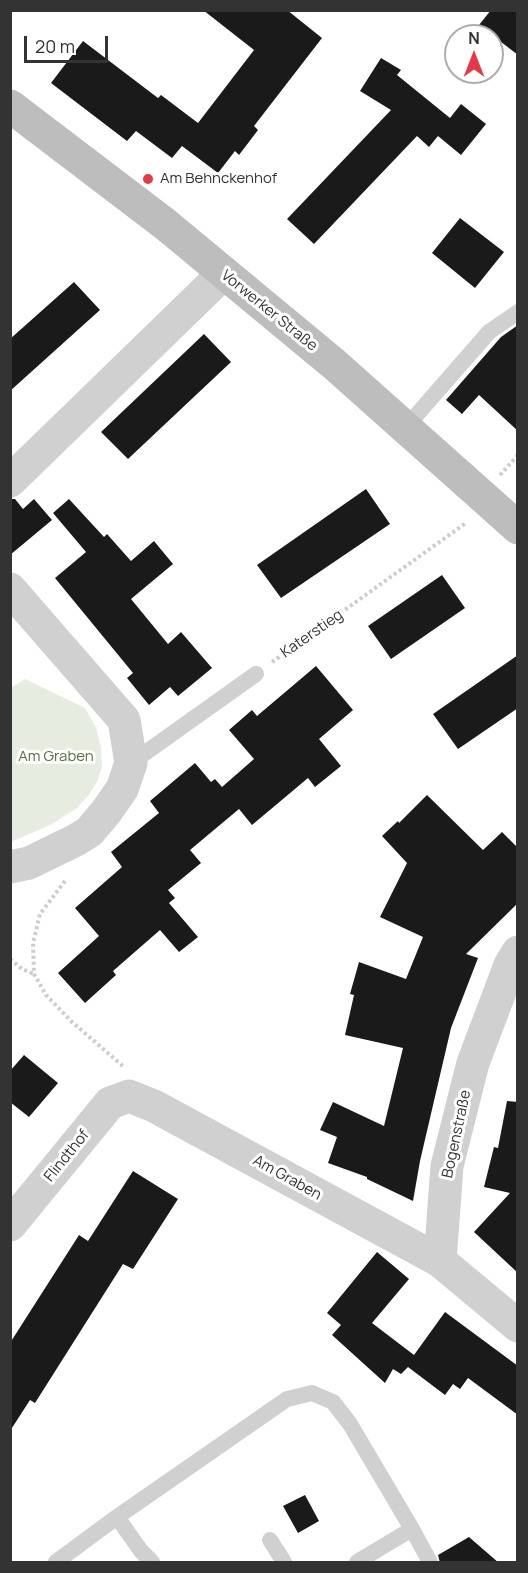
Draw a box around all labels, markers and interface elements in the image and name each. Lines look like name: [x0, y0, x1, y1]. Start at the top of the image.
scale bar: [27, 24, 111, 62]
north arrow: [444, 24, 504, 84]
text: N: [468, 27, 480, 49]
text: 20 m: [35, 34, 75, 58]
place label: Am Behnckenhof: [160, 170, 277, 188]
marker: Am Behnckenhof: [141, 172, 155, 186]
street label: Vorwerker Straße: [217, 267, 321, 355]
street label: Katerstieg: [277, 606, 347, 662]
park label: Am Graben: [18, 748, 94, 766]
street label: Bogenstraße: [439, 1088, 475, 1180]
street label: Flindthof: [41, 1126, 93, 1186]
street label: Am Graben: [250, 1152, 324, 1204]

